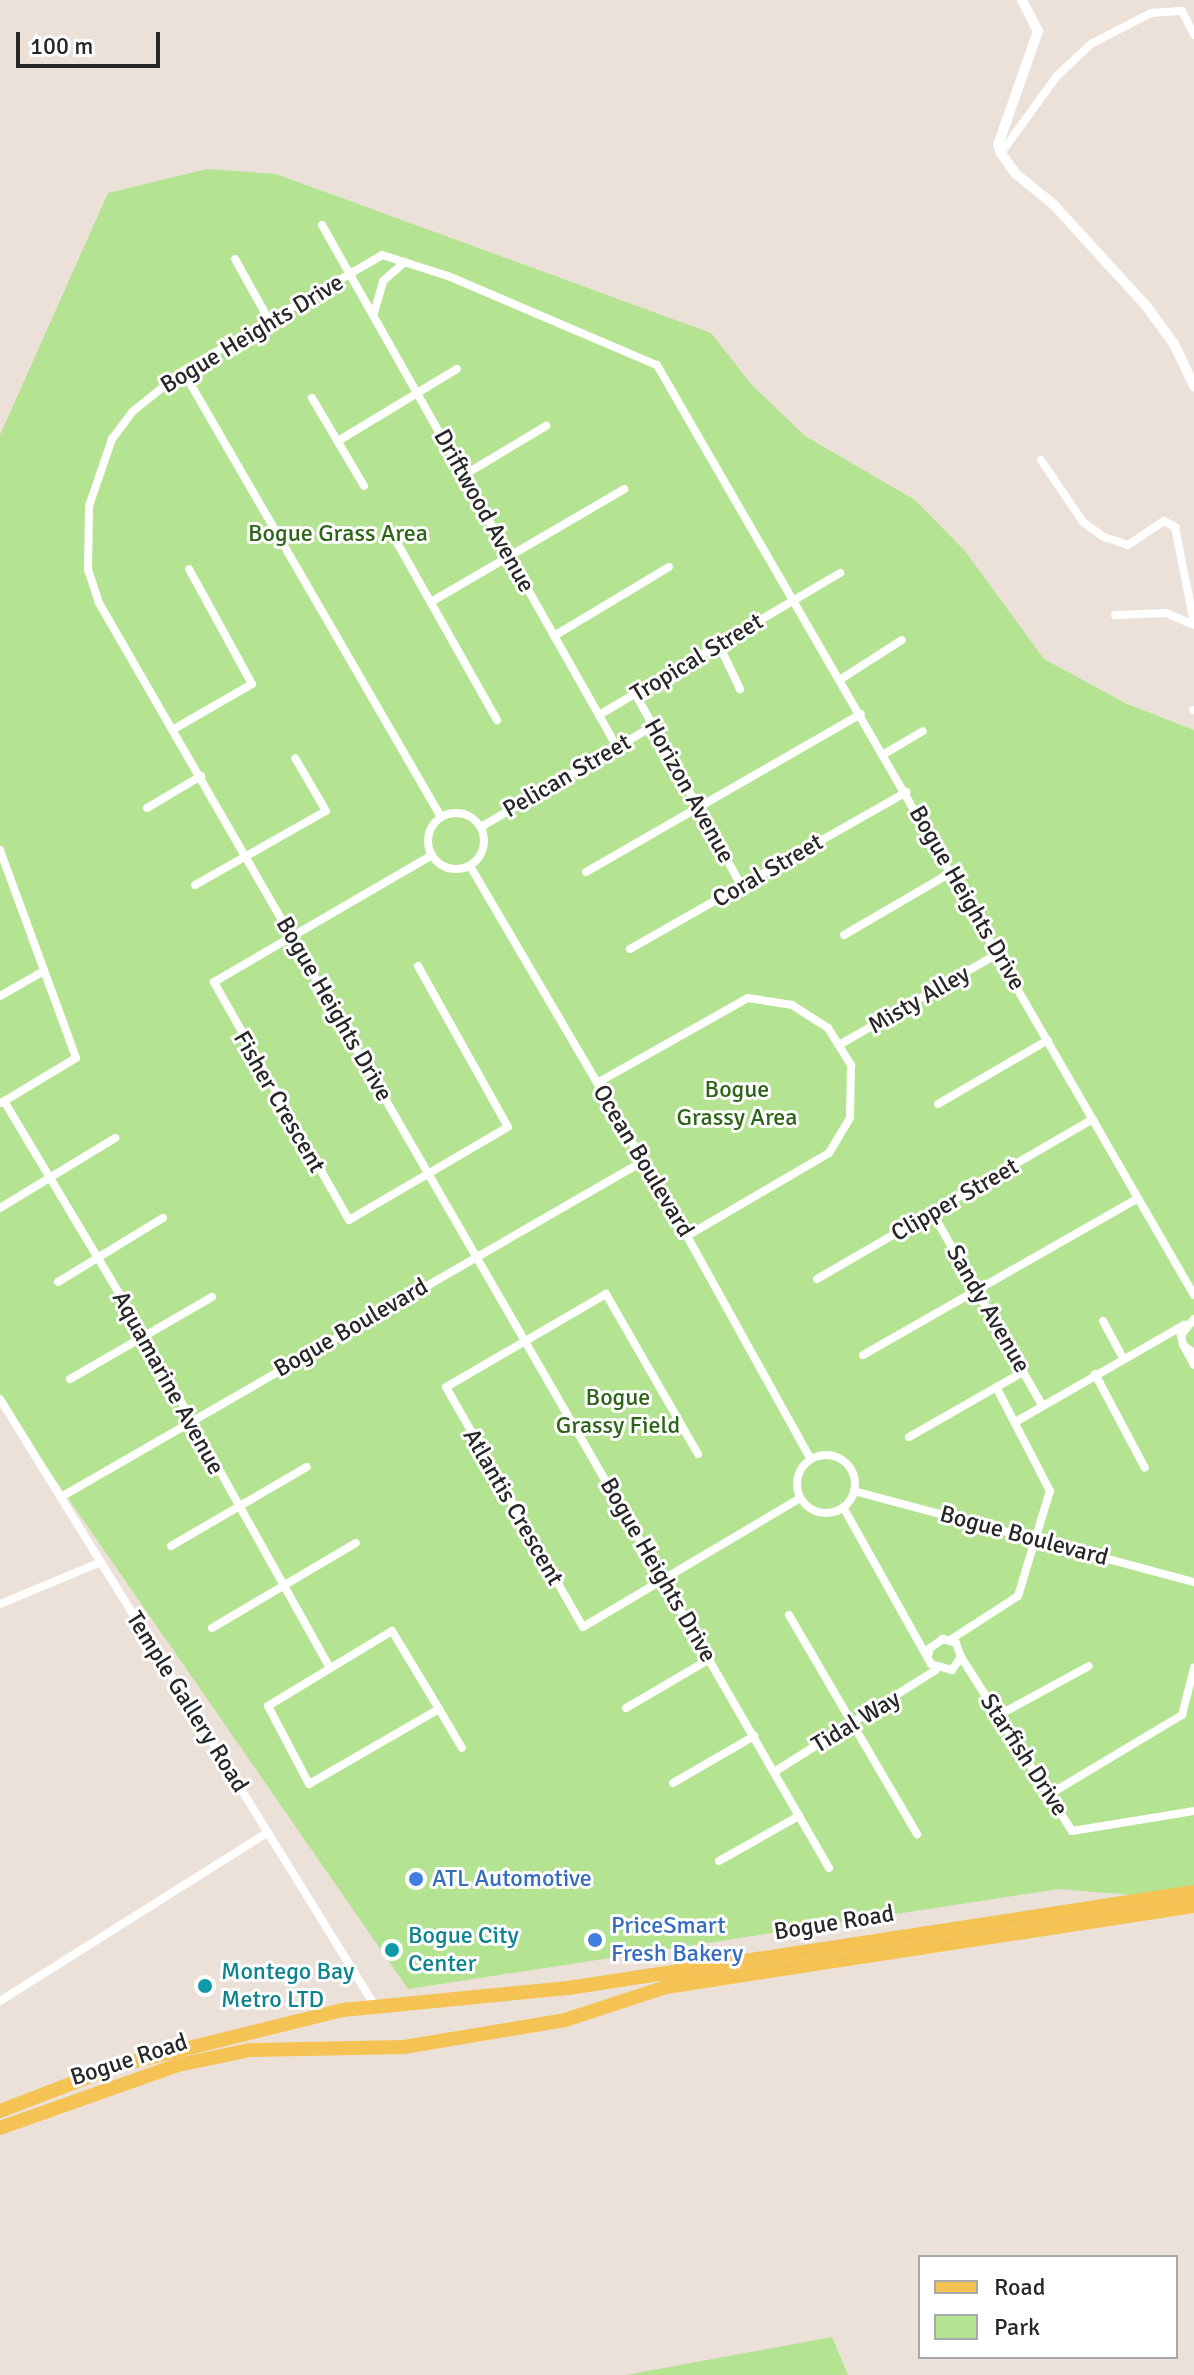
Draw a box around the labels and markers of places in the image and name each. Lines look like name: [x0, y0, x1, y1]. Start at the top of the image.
place label: ATL Automotive: [432, 1865, 592, 1893]
marker: ATL Automotive: [407, 1870, 425, 1888]
place label: PriceSmart Fresh Bakery: [611, 1912, 743, 1968]
place label: Bogue City Center: [408, 1922, 519, 1978]
marker: PriceSmart Fresh Bakery: [586, 1931, 604, 1949]
marker: Bogue City Center: [383, 1941, 401, 1959]
place label: Montego Bay Metro LTD: [221, 1958, 354, 2014]
marker: Montego Bay Metro LTD: [196, 1977, 214, 1995]

